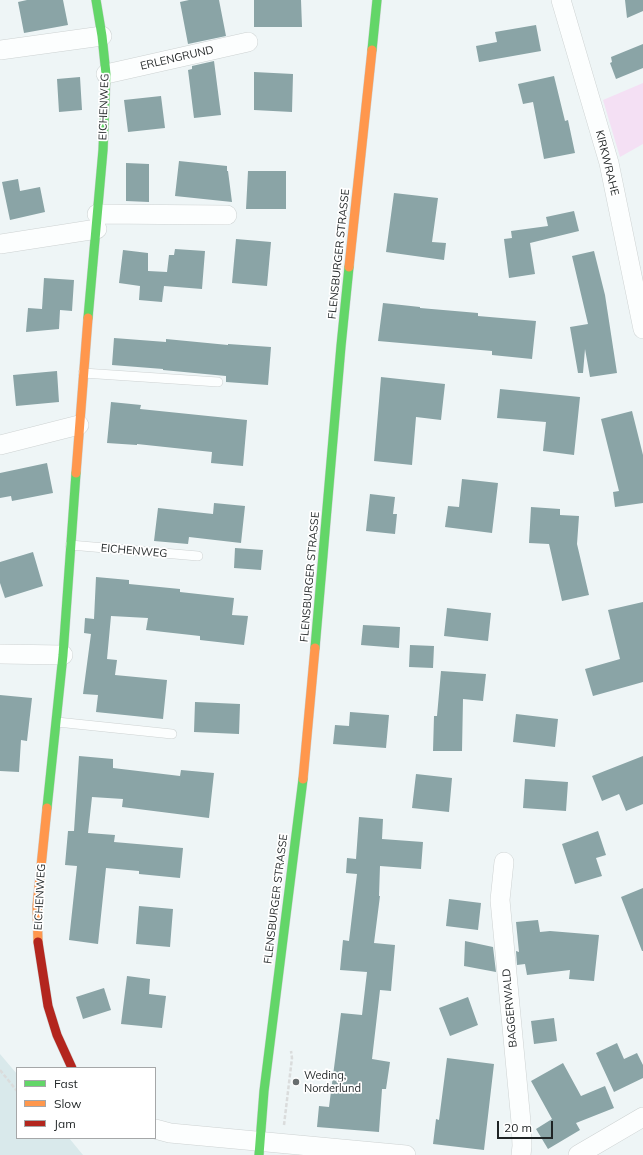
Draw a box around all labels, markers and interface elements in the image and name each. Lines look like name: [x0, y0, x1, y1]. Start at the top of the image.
street label: ERLENGRUND: [139, 43, 215, 73]
street label: EICHENWEG: [96, 73, 112, 141]
street label: KIRKWRAHE: [592, 129, 622, 197]
street label: FLENSBURGER STRASSE: [326, 188, 352, 320]
street label: FLENSBURGER STRASSE: [298, 511, 322, 643]
street label: EICHENWEG: [100, 542, 168, 560]
street label: FLENSBURGER STRASSE: [261, 833, 291, 965]
street label: EICHENWEG: [32, 863, 48, 931]
street label: BAGGERWALD: [500, 968, 520, 1048]
legend: [16, 1067, 156, 1139]
place label: Weding, Norderlund: [304, 1069, 361, 1095]
text: Fast: [54, 1076, 78, 1091]
marker: Weding, Norderlund: [291, 1077, 301, 1087]
text: Slow: [54, 1096, 82, 1111]
scale bar: [499, 1113, 555, 1139]
text: Jam: [54, 1116, 76, 1131]
text: 20 m: [504, 1120, 532, 1135]

